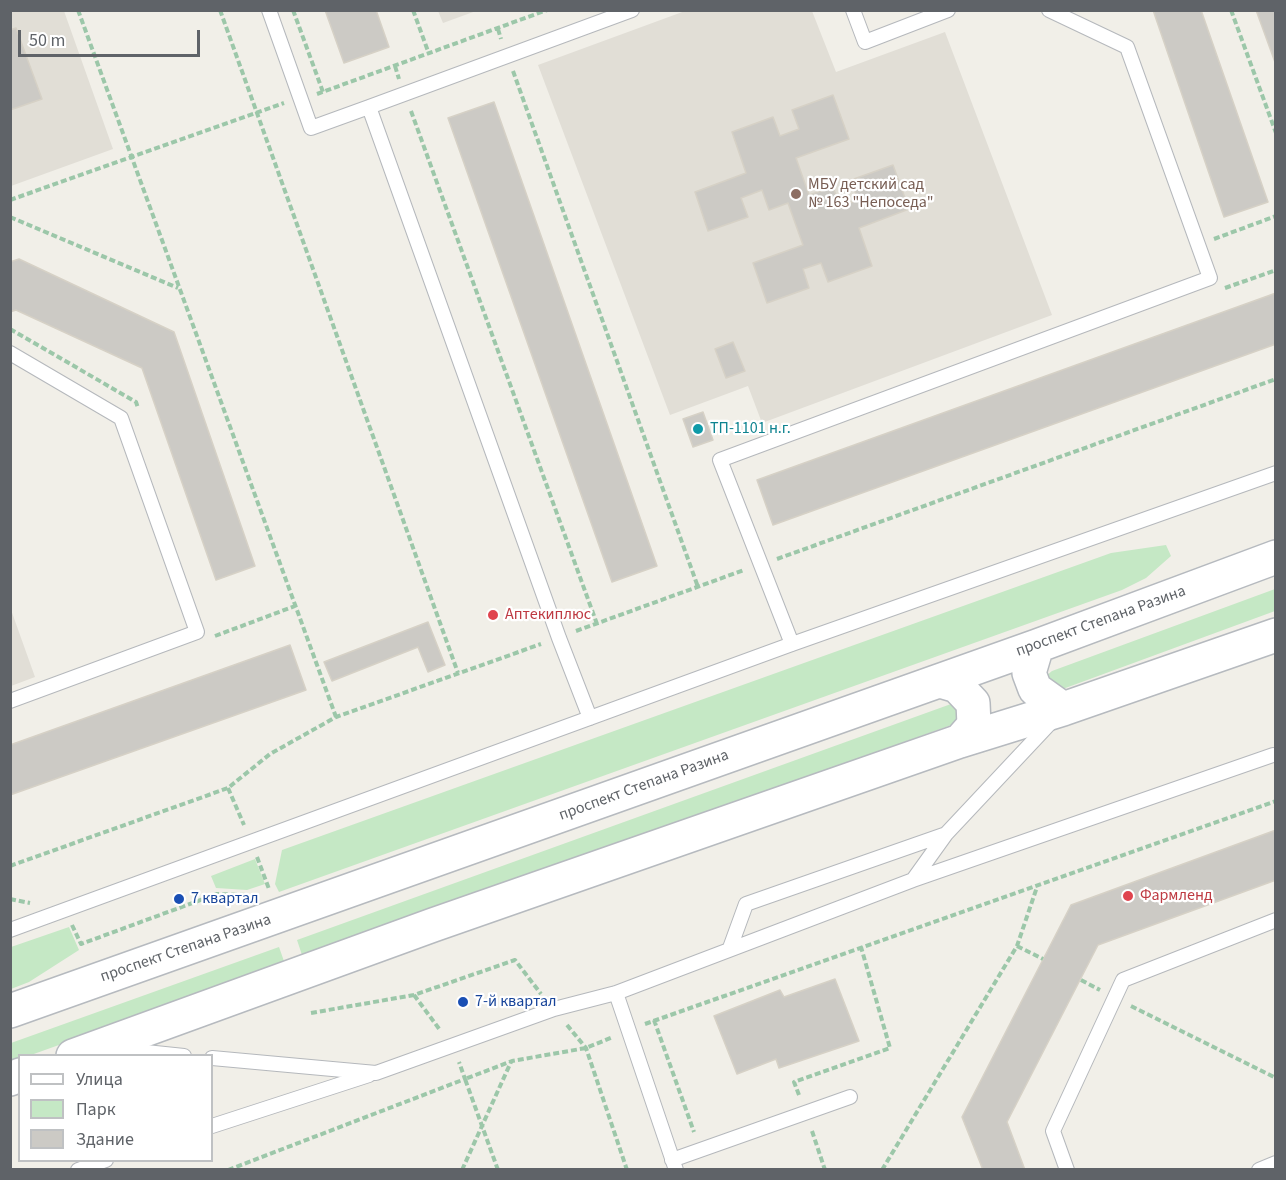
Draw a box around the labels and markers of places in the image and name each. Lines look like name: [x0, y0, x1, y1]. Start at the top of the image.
place label: МБУ детский сад № 163 "Непоседа": [808, 175, 934, 213]
marker: МБУ детский сад № 163 "Непоседа": [789, 187, 803, 201]
place label: ТП-1101 н.г.: [710, 419, 791, 439]
marker: ТП-1101 н.г.: [691, 422, 705, 436]
place label: Аптекиплюс: [505, 605, 591, 625]
marker: Аптекиплюс: [486, 608, 500, 622]
place label: Фармленд: [1140, 886, 1212, 906]
place label: 7 квартал: [191, 889, 258, 909]
marker: Фармленд: [1121, 889, 1135, 903]
marker: 7 квартал: [172, 892, 186, 906]
place label: 7-й квартал: [475, 992, 556, 1012]
marker: 7-й квартал: [456, 995, 470, 1009]

